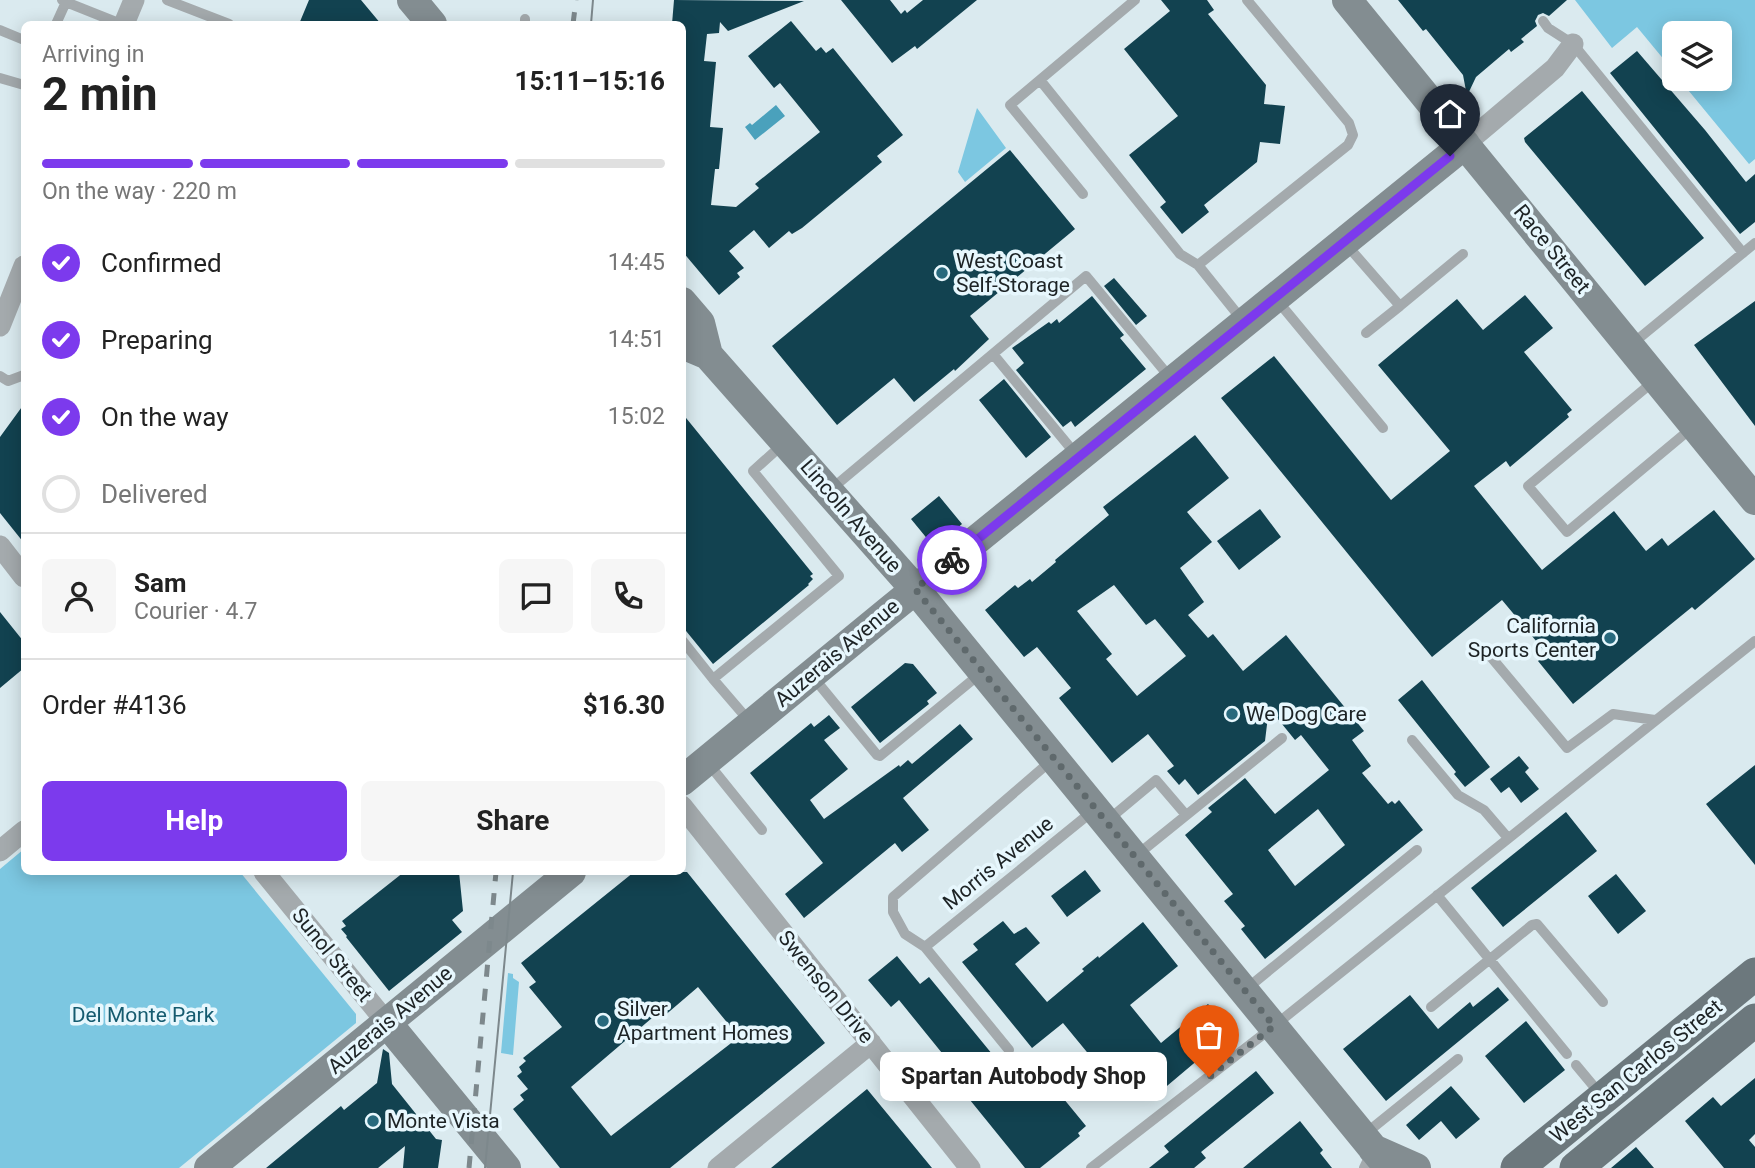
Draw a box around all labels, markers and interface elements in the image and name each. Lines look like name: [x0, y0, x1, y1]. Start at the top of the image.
map controls: [1662, 21, 1732, 91]
button: layers: [1662, 21, 1732, 91]
text: Arriving in: [42, 41, 145, 68]
text: 15:11–15:16: [515, 66, 665, 96]
text: 2 min: [42, 67, 158, 121]
pin: [1420, 84, 1480, 156]
icon: home: [1431, 95, 1469, 133]
text: On the way · 220 m: [42, 178, 237, 205]
street label: Race Street: [1509, 200, 1595, 298]
icon: check: [42, 244, 80, 282]
text: Confirmed: [101, 248, 222, 278]
text: 14:45: [608, 249, 665, 276]
place label: West Coast Self-Storage: [956, 249, 1070, 297]
marker: West Coast Self-Storage: [934, 265, 950, 281]
icon: check: [42, 321, 80, 359]
text: Preparing: [101, 325, 213, 355]
text: 14:51: [608, 326, 665, 353]
icon: check: [42, 398, 80, 436]
text: On the way: [101, 402, 229, 432]
text: 15:02: [608, 403, 665, 430]
street label: Lincoln Avenue: [796, 455, 906, 577]
text: Delivered: [101, 479, 208, 509]
courier: [917, 525, 987, 595]
icon: bike: [933, 541, 971, 579]
button: person: [42, 559, 116, 633]
button: chat: [499, 559, 573, 633]
button: phone: [591, 559, 665, 633]
text: Sam: [134, 568, 186, 598]
street label: Auzerais Avenue: [770, 594, 904, 712]
text: Courier · 4.7: [134, 598, 257, 625]
place label: California Sports Center: [1468, 614, 1596, 662]
marker: California Sports Center: [1602, 630, 1618, 646]
text: Order #4136: [42, 690, 187, 720]
text: $16.30: [583, 690, 665, 720]
place label: We Dog Care: [1246, 702, 1367, 726]
marker: We Dog Care: [1224, 706, 1240, 722]
button: Help: [42, 781, 347, 861]
button: Share: [361, 781, 665, 861]
street label: Morris Avenue: [938, 811, 1058, 915]
street label: Sunol Street: [287, 903, 377, 1007]
street label: Swenson Drive: [773, 926, 879, 1048]
street label: Auzerais Avenue: [323, 961, 457, 1079]
street label: West San Carlos Street: [1545, 994, 1727, 1148]
place label: Silver Apartment Homes: [617, 997, 789, 1045]
park label: Del Monte Park: [72, 1003, 215, 1027]
pin: [1179, 1005, 1239, 1077]
marker: Silver Apartment Homes: [595, 1013, 611, 1029]
icon: bag: [1190, 1016, 1228, 1054]
callout: Spartan Autobody Shop: [880, 1052, 1167, 1102]
text: Spartan Autobody Shop: [901, 1063, 1146, 1090]
place label: Monte Vista: [387, 1109, 500, 1133]
marker: Monte Vista: [365, 1113, 381, 1129]

